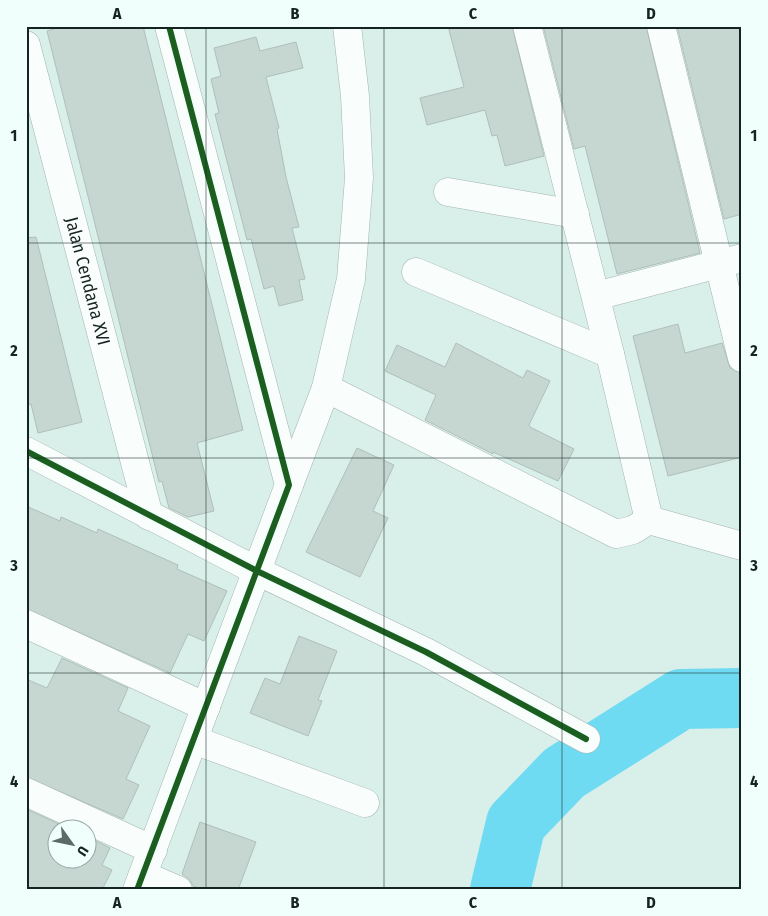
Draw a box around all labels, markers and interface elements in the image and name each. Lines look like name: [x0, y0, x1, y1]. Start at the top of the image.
text: A: [112, 4, 122, 23]
text: B: [291, 4, 300, 23]
text: C: [469, 4, 478, 23]
text: D: [646, 4, 656, 23]
text: 1: [11, 126, 17, 145]
text: 1: [751, 126, 757, 145]
street label: Jalan Cendana XVI: [60, 215, 115, 348]
text: 2: [9, 341, 18, 360]
text: 2: [749, 341, 758, 360]
text: 3: [9, 556, 18, 575]
text: 3: [749, 556, 758, 575]
text: 4: [10, 772, 18, 791]
text: 4: [750, 772, 758, 791]
north arrow: [48, 818, 98, 868]
text: U: [73, 843, 92, 859]
text: A: [112, 893, 122, 912]
text: B: [291, 893, 300, 912]
text: C: [469, 893, 478, 912]
text: D: [646, 893, 656, 912]

